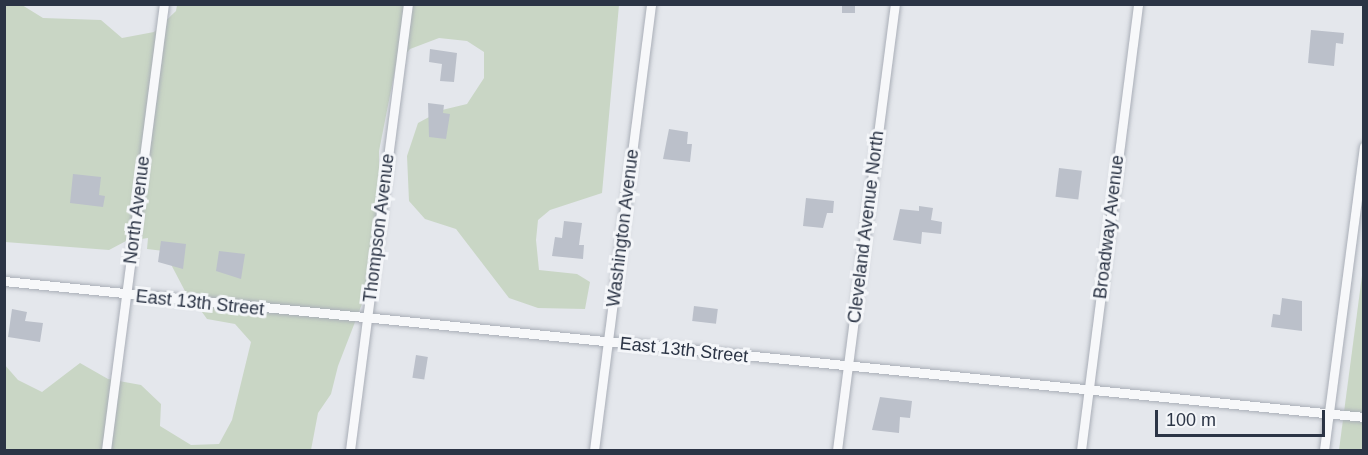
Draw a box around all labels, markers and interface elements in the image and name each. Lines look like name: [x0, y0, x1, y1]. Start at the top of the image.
street label: Cleveland Avenue North: [843, 129, 889, 325]
street label: Washington Avenue: [603, 147, 643, 309]
street label: Thompson Avenue: [359, 152, 399, 304]
street label: Broadway Avenue: [1089, 153, 1129, 301]
street label: North Avenue: [120, 154, 154, 266]
street label: East 13th Street: [135, 286, 265, 320]
street label: East 13th Street: [619, 333, 749, 367]
scale bar: [1158, 398, 1328, 436]
text: 100 m: [1166, 410, 1216, 430]

